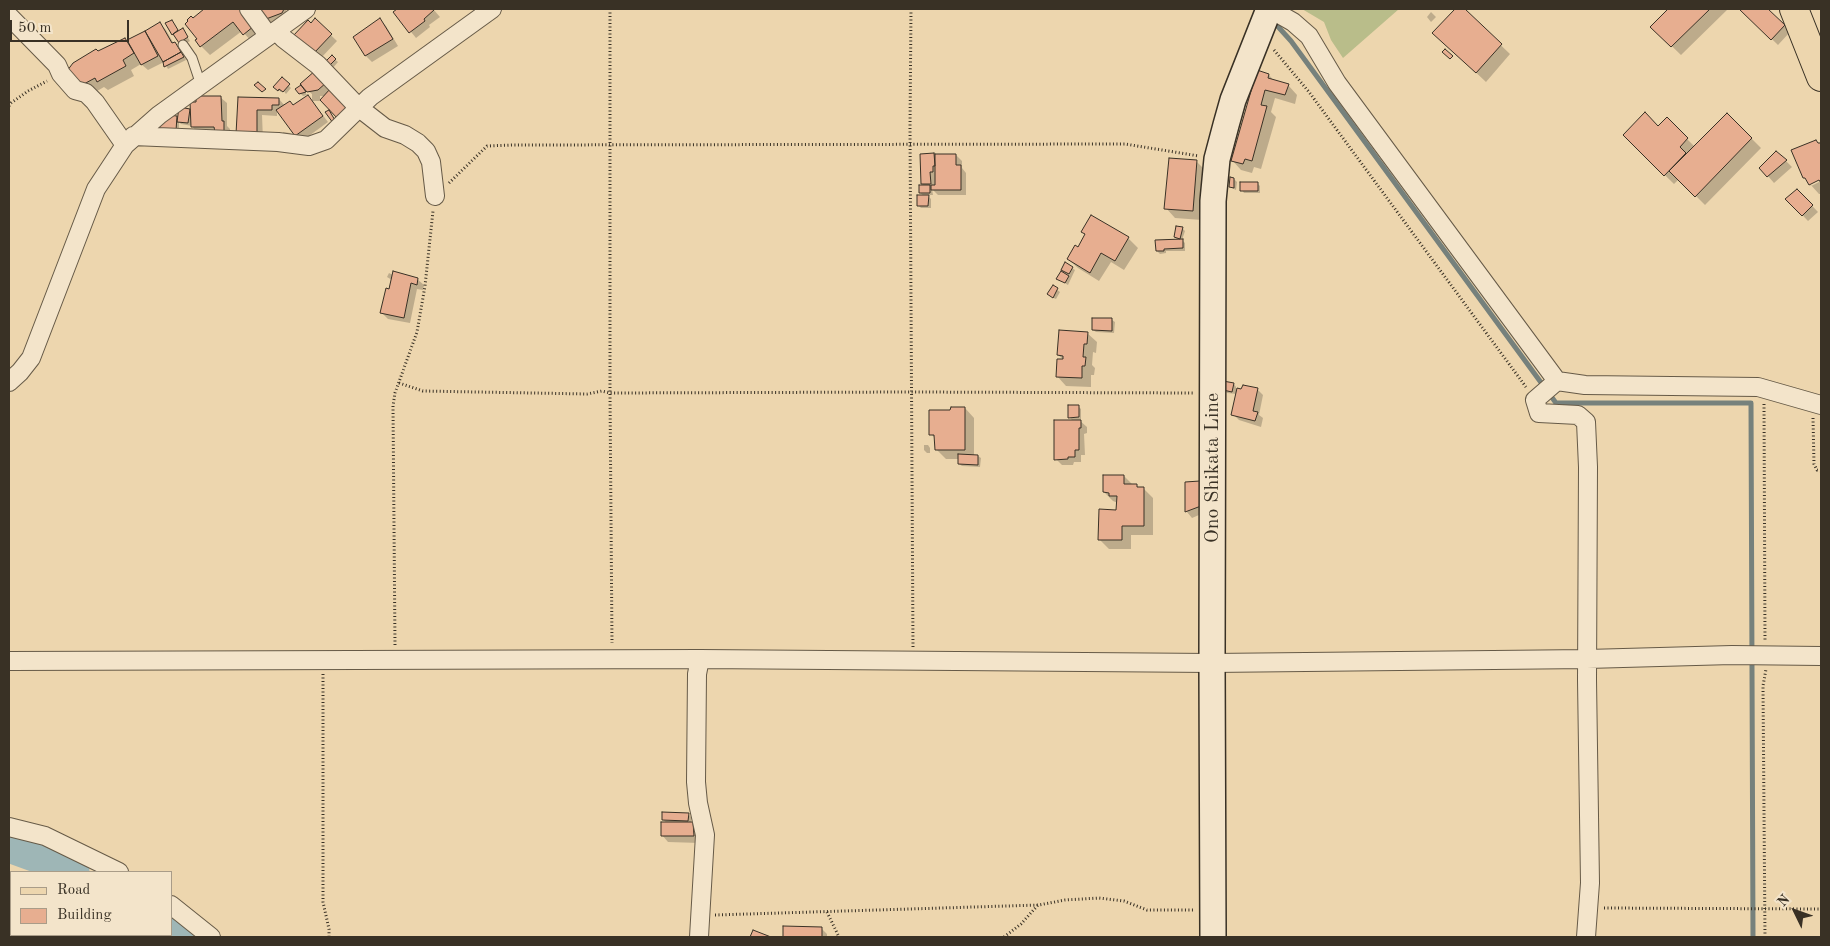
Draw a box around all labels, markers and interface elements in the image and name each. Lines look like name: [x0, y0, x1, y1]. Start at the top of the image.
scale bar: [12, 10, 131, 42]
text: 50 m: [18, 21, 52, 36]
street label: Ono Shikata Line: [1201, 393, 1225, 543]
legend: [10, 871, 172, 936]
text: Road: [57, 883, 90, 898]
north arrow: [1770, 886, 1820, 936]
text: N: [1775, 892, 1793, 910]
text: Building: [57, 908, 112, 923]

